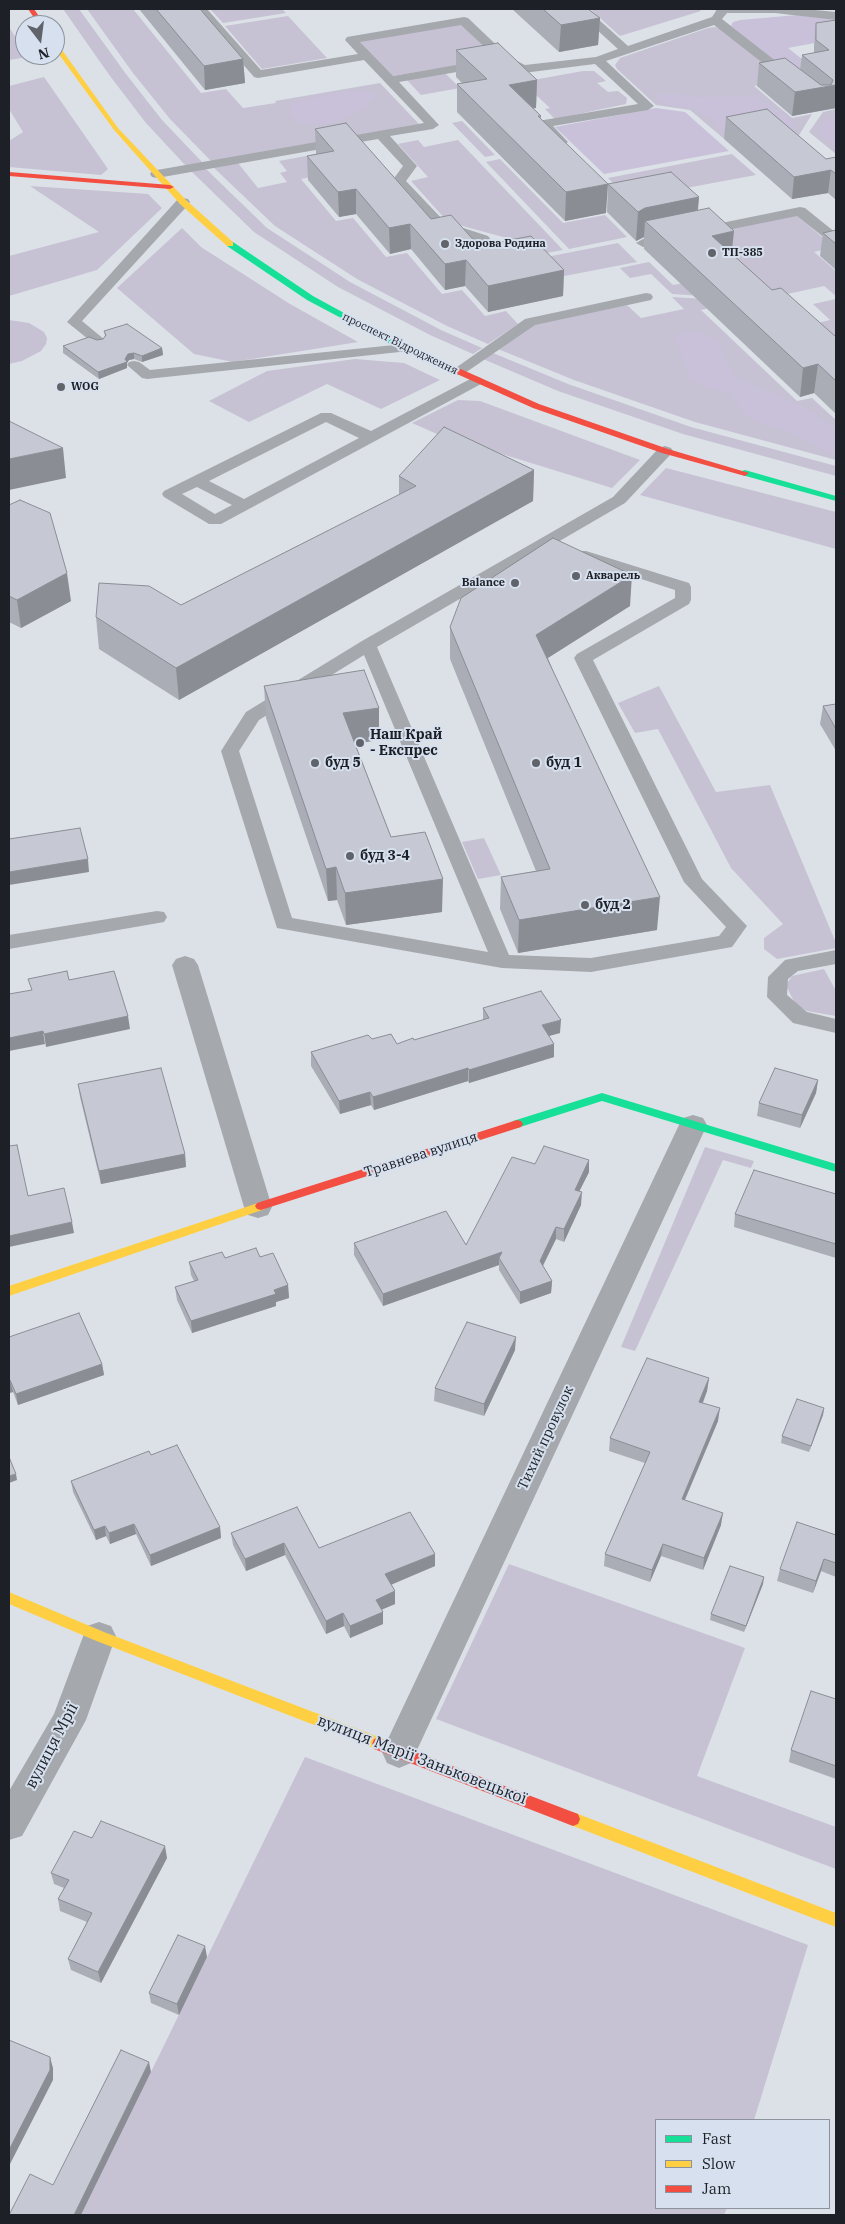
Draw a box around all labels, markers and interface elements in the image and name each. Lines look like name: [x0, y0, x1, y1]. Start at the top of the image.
north arrow: [15, 15, 65, 65]
text: N: [36, 43, 51, 64]
place label: Здорова Родина: [455, 237, 546, 251]
marker: Здорова Родина: [439, 238, 451, 250]
place label: ТП-385: [722, 246, 763, 260]
marker: ТП-385: [706, 247, 718, 259]
street label: проспект Відродження: [340, 310, 460, 378]
place label: WOG: [71, 380, 99, 394]
marker: WOG: [55, 381, 67, 393]
place label: Акварель: [586, 569, 640, 583]
marker: Акварель: [570, 570, 582, 582]
place label: Balance: [462, 576, 505, 590]
marker: Balance: [509, 577, 521, 589]
place label: Наш Край - Експрес: [370, 727, 442, 760]
marker: Наш Край - Експрес: [354, 737, 366, 749]
place label: буд 5: [325, 755, 361, 771]
place label: буд 1: [546, 755, 582, 771]
marker: буд 5: [309, 757, 321, 769]
marker: буд 1: [530, 757, 542, 769]
place label: буд 3-4: [360, 848, 410, 864]
marker: буд 3-4: [344, 850, 356, 862]
place label: буд 2: [595, 897, 631, 913]
marker: буд 2: [579, 899, 591, 911]
street label: Травнева вулиця: [362, 1129, 480, 1181]
street label: Тихий провулок: [515, 1383, 577, 1493]
street label: вулиця Мрії: [21, 1700, 83, 1792]
street label: вулиця Марії Заньковецької: [315, 1711, 529, 1809]
legend: [655, 2119, 830, 2209]
text: Fast: [702, 2129, 732, 2148]
text: Slow: [702, 2154, 735, 2173]
text: Jam: [702, 2179, 731, 2198]

